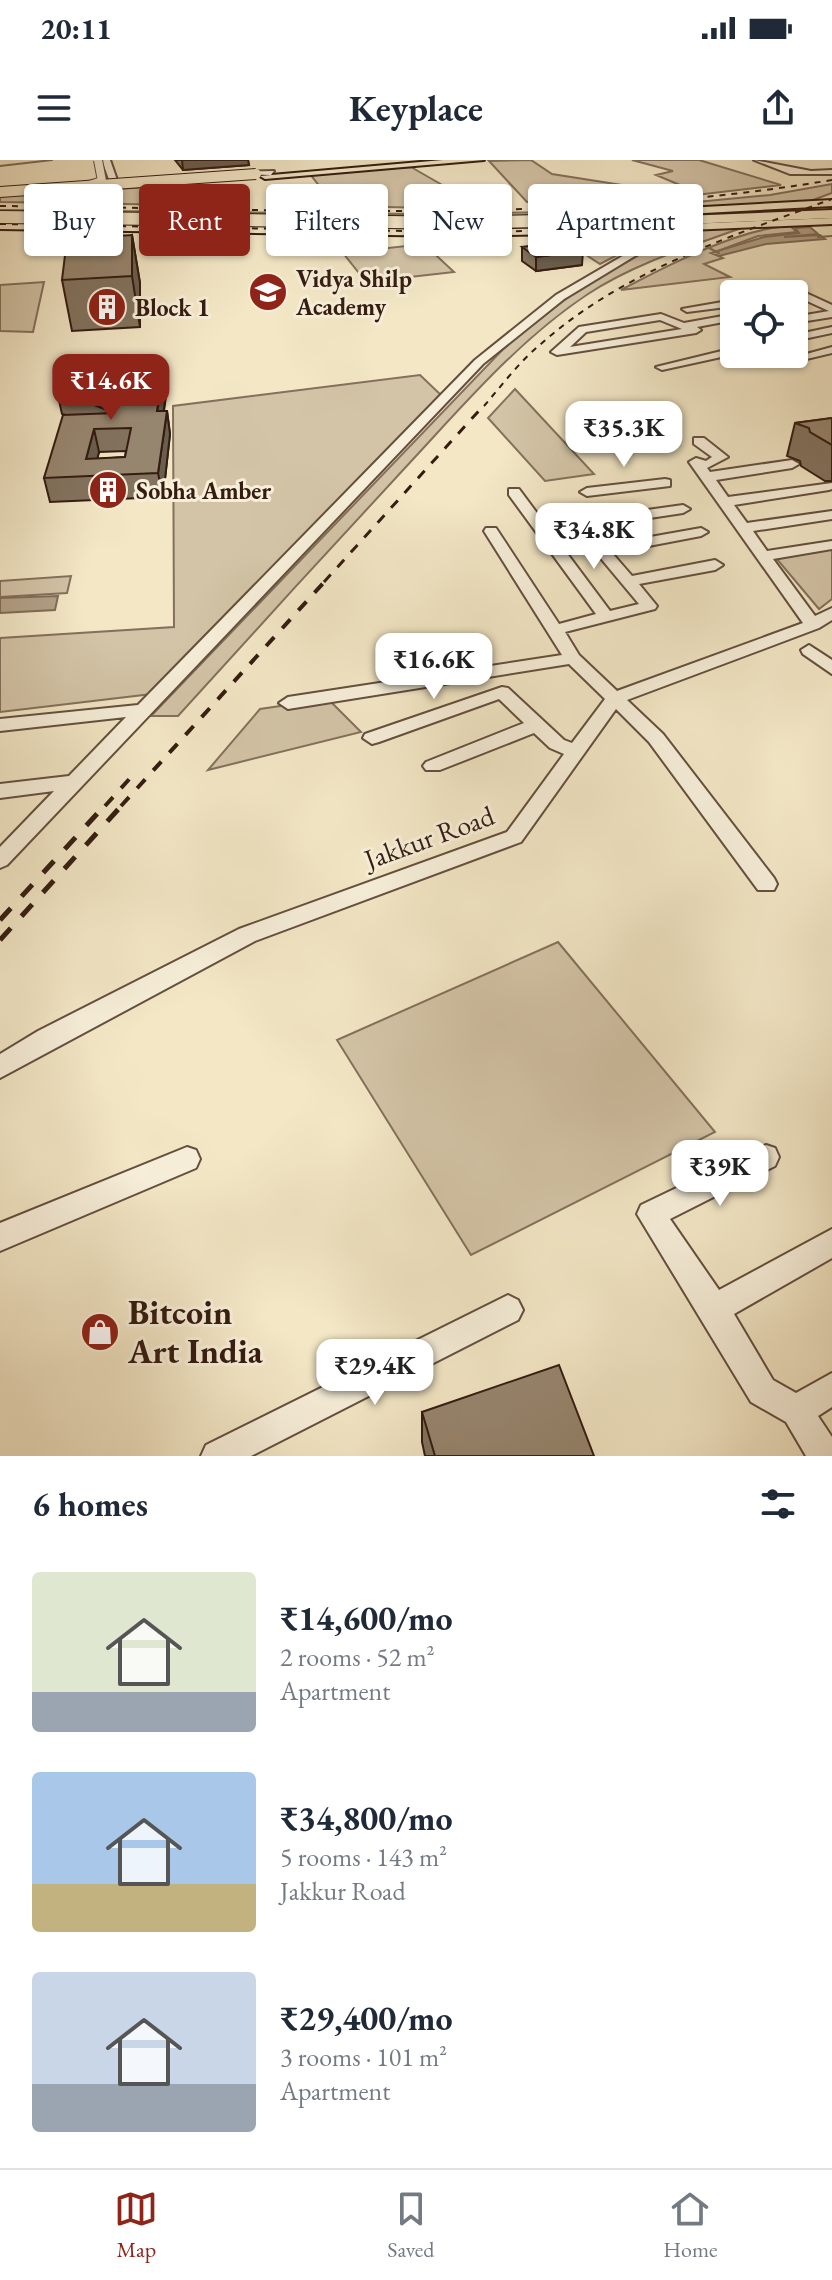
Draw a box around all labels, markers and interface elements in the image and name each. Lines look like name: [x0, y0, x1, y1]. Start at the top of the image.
text: 20:11: [40, 9, 112, 48]
text: Keyplace: [349, 85, 483, 132]
icon: menu: [32, 86, 76, 130]
icon: share: [756, 86, 800, 130]
chip: Buy: [24, 184, 123, 256]
chip: Rent: [139, 184, 250, 256]
chip: Filters: [266, 184, 388, 256]
chip: New: [404, 184, 512, 256]
chip: Apartment: [528, 184, 703, 256]
place label: Vidya Shilp Academy: [295, 263, 412, 323]
school or university icon: Vidya Shilp Academy: [247, 271, 289, 313]
map controls: [720, 280, 808, 368]
button: locate: [720, 280, 808, 368]
building icon: Block 1: [86, 286, 128, 328]
place label: Block 1: [135, 292, 210, 323]
pin: ₹14.6K: [46, 354, 176, 422]
text: ₹14.6K: [70, 363, 152, 397]
pin: ₹35.3K: [559, 401, 689, 469]
text: ₹35.3K: [583, 410, 665, 444]
building icon: Sobha Amber: [87, 469, 129, 511]
place label: Sobha Amber: [136, 475, 271, 506]
pin: ₹34.8K: [529, 503, 659, 571]
text: ₹34.8K: [553, 512, 635, 546]
pin: ₹16.6K: [369, 633, 499, 701]
text: ₹16.6K: [393, 642, 475, 676]
street label: Jakkur Road: [357, 797, 499, 878]
pin: ₹39K: [673, 1140, 767, 1208]
text: ₹39K: [689, 1149, 751, 1183]
place label: Bitcoin Art India: [127, 1290, 264, 1373]
shop icon: Bitcoin Art India: [79, 1311, 121, 1353]
pin: ₹29.4K: [310, 1339, 440, 1407]
text: ₹29.4K: [334, 1348, 416, 1382]
text: 6 homes: [32, 1482, 148, 1526]
icon: filters: [756, 1482, 800, 1526]
text: ₹14,600/mo: [280, 1596, 453, 1640]
icon: home: [96, 1604, 192, 1700]
text: 2 rooms · 52 m²: [280, 1640, 435, 1674]
text: Apartment: [280, 1674, 390, 1708]
text: ₹34,800/mo: [280, 1796, 453, 1840]
icon: home: [96, 1804, 192, 1900]
text: 5 rooms · 143 m²: [280, 1840, 447, 1874]
text: Jakkur Road: [280, 1874, 406, 1908]
text: ₹29,400/mo: [280, 1996, 453, 2040]
icon: home: [96, 2004, 192, 2100]
text: 3 rooms · 101 m²: [280, 2040, 447, 2074]
text: Apartment: [280, 2074, 390, 2108]
tab: Map: [114, 2187, 158, 2264]
tab: Saved: [387, 2187, 434, 2264]
tab: Home: [663, 2187, 718, 2264]

